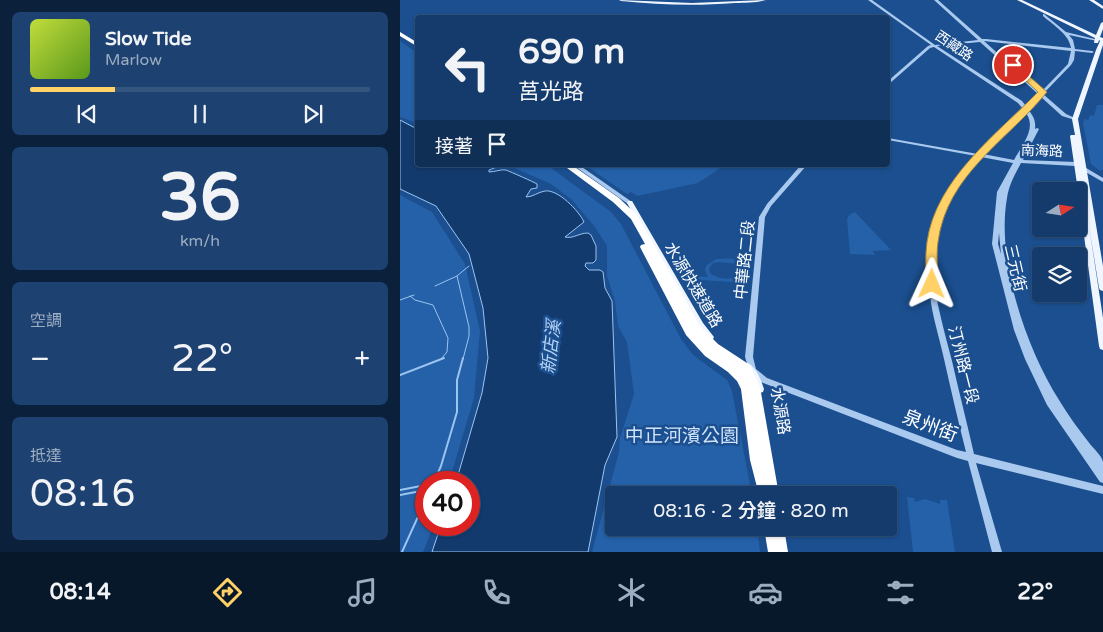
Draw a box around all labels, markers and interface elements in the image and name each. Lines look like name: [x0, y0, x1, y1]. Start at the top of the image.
street label: 西藏路: [932, 27, 976, 65]
text: Slow Tide: [105, 28, 192, 50]
text: 690 m: [518, 31, 625, 73]
icon: left: [435, 35, 500, 100]
pin: [992, 44, 1034, 86]
text: Marlow: [105, 50, 162, 70]
icon: arrive: [999, 51, 1027, 79]
text: 莒光路: [518, 79, 584, 105]
icon: previous: [73, 100, 101, 128]
icon: pause: [186, 100, 214, 128]
icon: next: [299, 100, 327, 128]
icon: arrive: [483, 130, 511, 158]
text: 接著: [435, 136, 473, 158]
street label: 南海路: [1021, 142, 1063, 160]
text: 36: [159, 159, 241, 238]
north arrow: [1032, 182, 1088, 238]
map controls: [1032, 182, 1087, 302]
street label: 中華路二段: [731, 219, 759, 301]
text: km/h: [180, 231, 220, 251]
street label: 水源快速道路: [660, 239, 726, 331]
street label: 三元街: [1000, 242, 1030, 294]
button: layers: [1032, 247, 1087, 302]
position arrow: [905, 257, 957, 309]
text: 空調: [30, 311, 62, 331]
water label: 新店溪: [537, 316, 566, 375]
street label: 汀州路一段: [944, 324, 982, 406]
text: 22°: [171, 336, 233, 382]
text: −: [30, 342, 50, 376]
text: +: [354, 342, 370, 376]
street label: 水源路: [766, 386, 794, 436]
street label: 泉州街: [899, 406, 961, 446]
park label: 中正河濱公園: [625, 425, 739, 447]
text: 抵達: [30, 446, 62, 466]
text: 08:16: [30, 471, 135, 517]
speed limit sign: 40: [415, 471, 480, 536]
text: 08:16 · 2 分鐘 · 820 m: [653, 500, 849, 522]
icon: directions: [210, 575, 245, 610]
icon: music: [345, 575, 380, 610]
icon: phone: [479, 575, 514, 610]
icon: climate: [614, 575, 649, 610]
icon: car: [748, 575, 783, 610]
icon: filters: [883, 575, 918, 610]
text: 08:14: [50, 579, 111, 605]
text: 22°: [1017, 579, 1053, 605]

